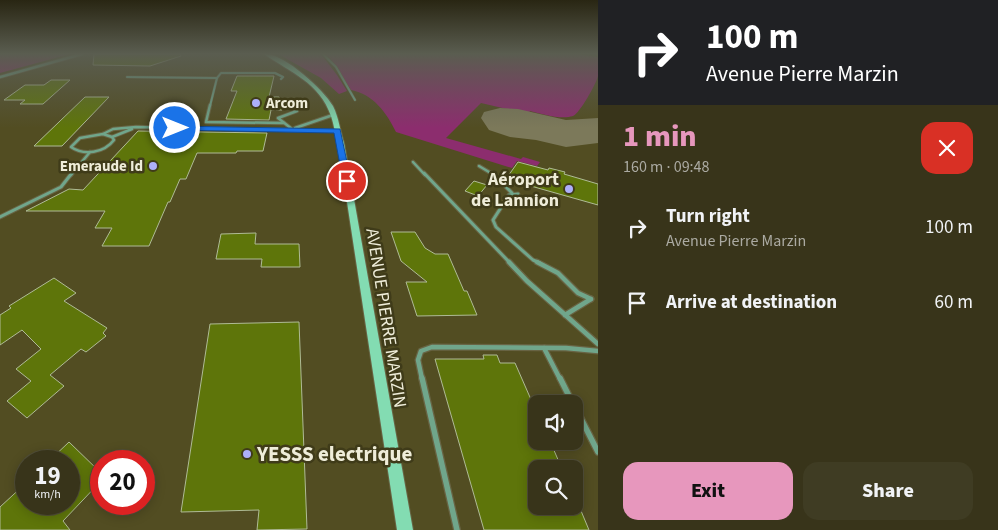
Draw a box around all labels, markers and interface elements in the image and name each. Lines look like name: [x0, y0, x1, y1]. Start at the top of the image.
text: 100 m: [706, 12, 798, 62]
icon: right: [623, 20, 688, 85]
text: Avenue Pierre Marzin: [706, 58, 899, 90]
place label: Arcom: [265, 93, 308, 114]
marker: Arcom: [250, 97, 262, 109]
position arrow: [148, 101, 200, 153]
text: 1 min: [623, 115, 697, 158]
button: close: [921, 122, 973, 174]
place label: Emeraude Id: [60, 156, 143, 177]
text: 160 m · 09:48: [623, 156, 710, 178]
marker: Emeraude Id: [147, 160, 159, 172]
pin: [326, 160, 368, 202]
icon: arrive: [333, 167, 361, 195]
place label: Aéroport de Lannion: [471, 167, 559, 213]
marker: Aéroport de Lannion: [563, 183, 575, 195]
text: Turn right: [666, 203, 750, 230]
icon: right: [623, 214, 651, 242]
text: 100 m: [925, 214, 973, 241]
street label: AVENUE PIERRE MARZIN: [359, 226, 413, 410]
text: Avenue Pierre Marzin: [666, 230, 806, 252]
icon: arrive: [623, 289, 651, 317]
text: Arrive at destination: [666, 289, 837, 316]
text: 60 m: [935, 289, 973, 316]
map controls: [528, 395, 583, 515]
button: sound: [528, 395, 583, 450]
place label: YESSS electrique: [256, 439, 413, 469]
marker: YESSS electrique: [241, 448, 253, 460]
speed limit sign: 20: [90, 450, 155, 515]
text: 19: [34, 458, 61, 494]
button: search: [528, 460, 583, 515]
button: Exit: [623, 462, 793, 520]
button: Share: [803, 462, 973, 520]
text: km/h: [34, 486, 61, 503]

